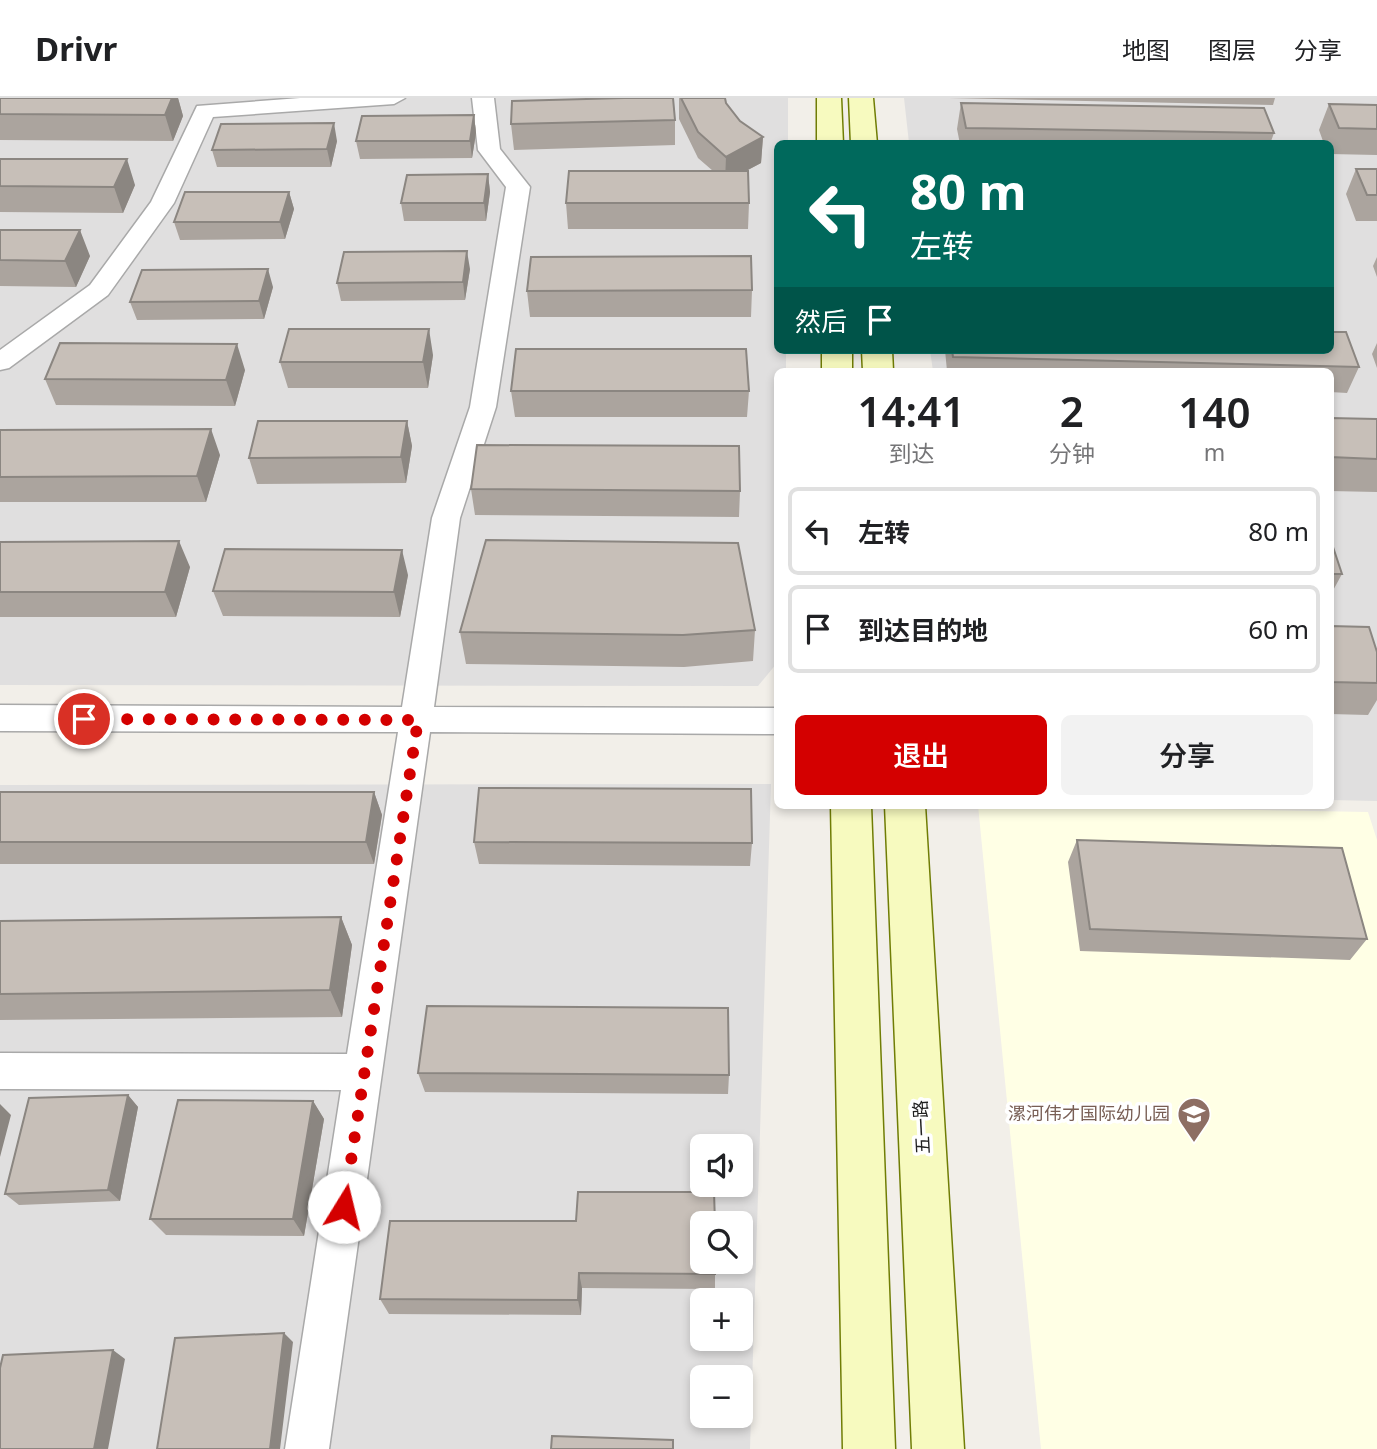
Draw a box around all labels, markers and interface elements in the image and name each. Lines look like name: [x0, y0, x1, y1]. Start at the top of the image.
text: Drivr: [35, 26, 117, 71]
text: 地图: [1122, 33, 1170, 66]
text: 图层: [1208, 33, 1256, 66]
text: 分享: [1294, 33, 1342, 66]
text: 80 m: [910, 158, 1027, 224]
icon: left: [795, 168, 886, 259]
text: 左转: [910, 224, 974, 267]
icon: arrive: [861, 301, 899, 339]
text: 然后: [795, 303, 847, 339]
text: 14:41: [858, 382, 965, 439]
text: 2: [1060, 382, 1084, 439]
text: 140: [1178, 383, 1250, 440]
text: m: [1204, 436, 1225, 468]
text: 到达: [888, 437, 934, 469]
text: 分钟: [1049, 437, 1095, 469]
icon: left: [799, 512, 837, 550]
text: 80 m: [1248, 513, 1309, 549]
text: 左转: [858, 514, 910, 550]
icon: arrive: [799, 610, 837, 648]
text: 60 m: [1248, 611, 1309, 647]
text: 到达目的地: [858, 612, 988, 648]
pin: [54, 689, 114, 749]
icon: arrive: [65, 700, 103, 738]
button: 退出: [795, 715, 1047, 795]
button: 分享: [1061, 715, 1313, 795]
school or university icon: 漯河伟才国际幼儿园: [1175, 1095, 1213, 1144]
street label: 五一路: [908, 1099, 934, 1155]
place label: 漯河伟才国际幼儿园: [1008, 1101, 1170, 1125]
map controls: [690, 1134, 753, 1428]
button: sound: [690, 1134, 753, 1197]
position arrow: [307, 1170, 381, 1244]
button: search: [690, 1211, 753, 1274]
button: +: [690, 1288, 753, 1351]
button: −: [690, 1365, 753, 1428]

